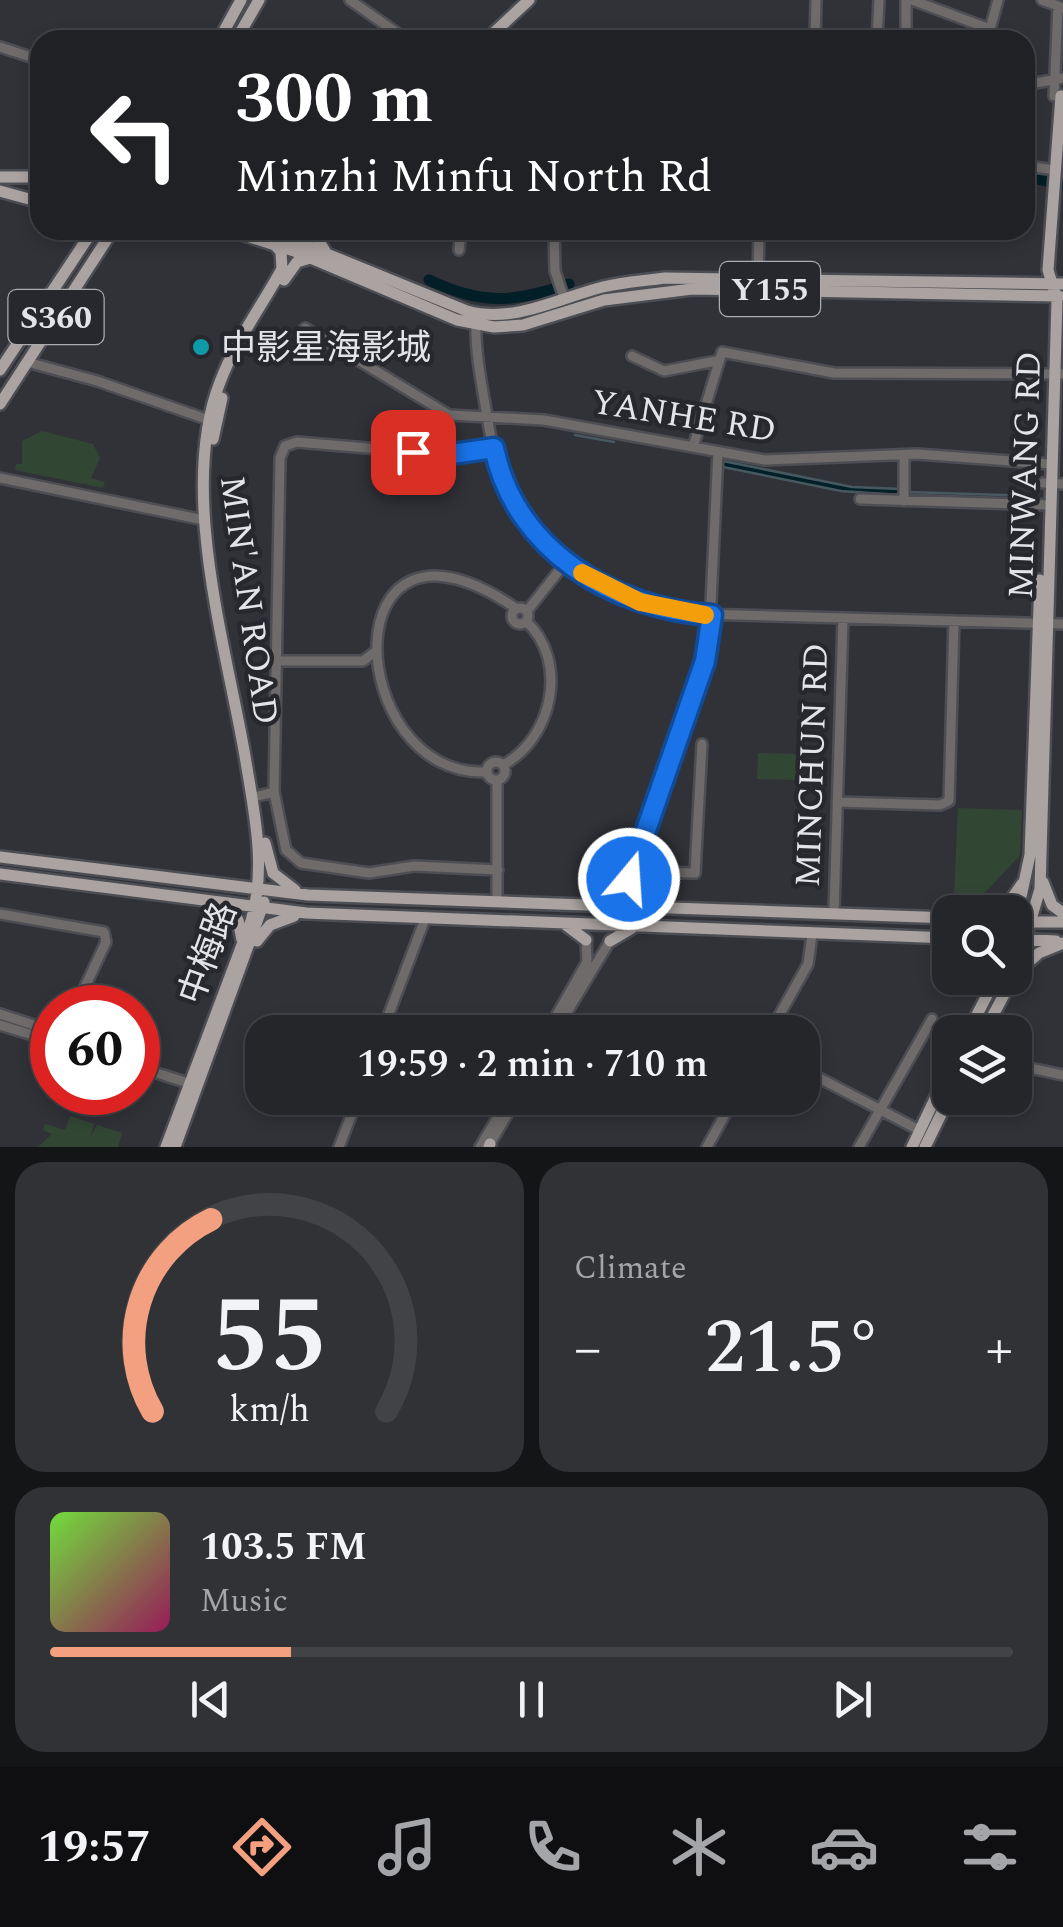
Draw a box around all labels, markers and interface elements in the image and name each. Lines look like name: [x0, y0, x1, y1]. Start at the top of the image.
text: 300 m: [235, 47, 433, 153]
icon: left: [70, 70, 200, 200]
text: Minzhi Minfu North Rd: [235, 143, 712, 212]
road number: Y155: [720, 262, 820, 316]
road number: S360: [8, 290, 104, 344]
place label: 中影星海影城: [221, 322, 431, 375]
marker: 中影星海影城: [190, 336, 212, 358]
street label: MINWANG RD: [995, 350, 1056, 600]
street label: YANHE RD: [588, 376, 780, 457]
pin: [371, 410, 456, 495]
icon: arrive: [386, 425, 441, 480]
street label: MIN'AN ROAD: [205, 472, 292, 728]
street label: MINCHUN RD: [782, 642, 843, 888]
position arrow: [577, 827, 681, 931]
street label: 中梅路: [166, 895, 251, 1012]
map controls: [932, 895, 1032, 1115]
button: search: [932, 895, 1032, 995]
speed limit sign: 60: [30, 985, 160, 1115]
button: layers: [932, 1015, 1032, 1115]
text: 19:59 · 2 min · 710 m: [357, 1036, 708, 1094]
text: Climate: [574, 1244, 686, 1293]
text: 55: [211, 1259, 328, 1417]
text: 21.5°: [705, 1292, 882, 1406]
text: −: [574, 1308, 602, 1391]
text: +: [985, 1308, 1013, 1391]
text: km/h: [229, 1383, 310, 1438]
text: 103.5 FM: [200, 1519, 367, 1577]
text: Music: [200, 1577, 288, 1626]
icon: previous: [183, 1672, 238, 1727]
icon: pause: [504, 1672, 559, 1727]
icon: next: [825, 1672, 880, 1727]
icon: directions: [227, 1812, 297, 1882]
icon: music: [372, 1812, 442, 1882]
icon: phone: [518, 1812, 588, 1882]
icon: climate: [664, 1812, 734, 1882]
icon: car: [809, 1812, 879, 1882]
icon: filters: [955, 1812, 1025, 1882]
text: 19:57: [38, 1813, 151, 1882]

